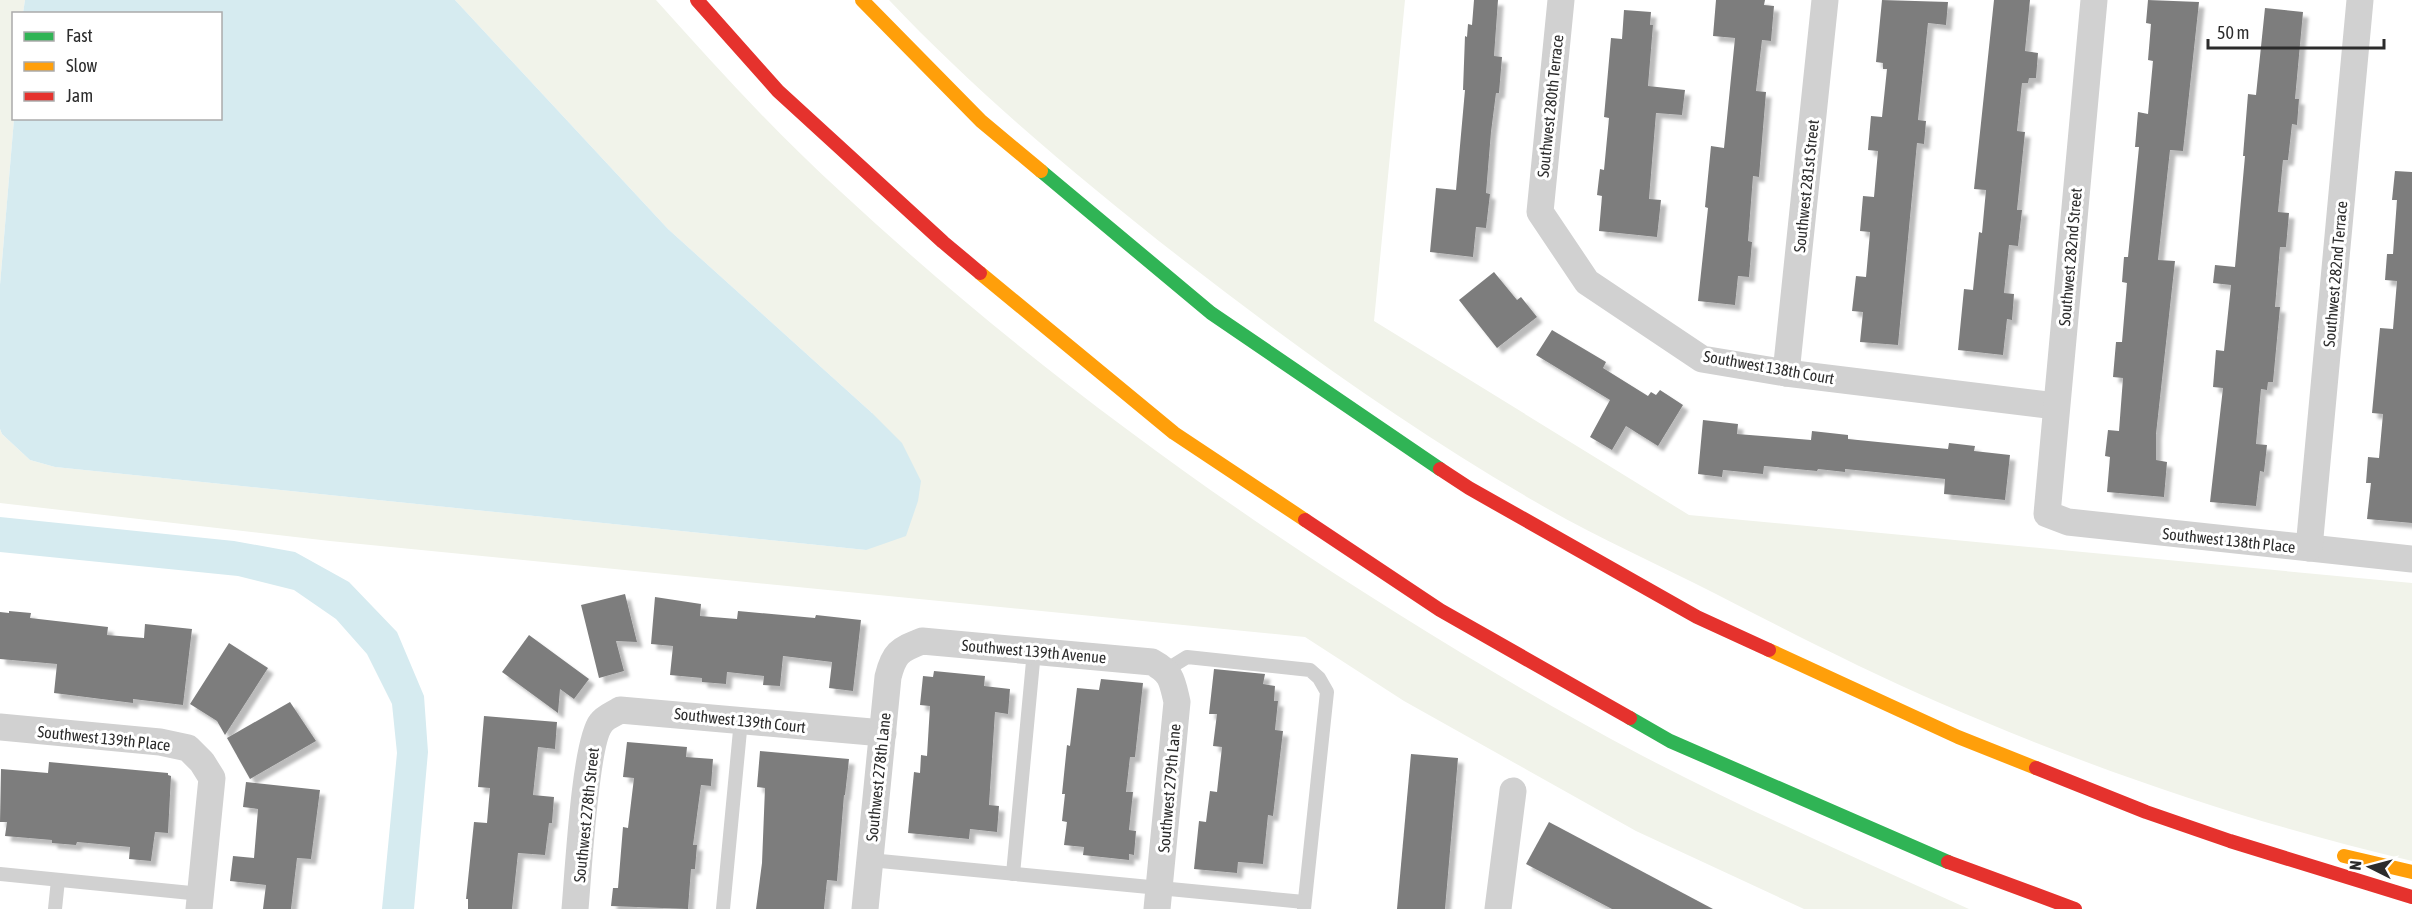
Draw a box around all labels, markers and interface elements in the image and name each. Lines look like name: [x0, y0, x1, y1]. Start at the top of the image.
legend: [12, 12, 222, 120]
scale bar: [2208, 12, 2384, 50]
text: 50 m: [2217, 22, 2249, 43]
text: Fast: [66, 25, 93, 46]
street label: Southwest 280th Terrace: [1534, 34, 1566, 178]
text: Slow: [66, 55, 97, 76]
text: Jam: [66, 85, 93, 106]
street label: Southwest 281st Street: [1790, 118, 1822, 253]
street label: Southwest 282nd Street: [2055, 187, 2085, 327]
street label: Southwest 282nd Terrace: [2320, 200, 2350, 348]
street label: Southwest 138th Court: [1702, 347, 1836, 387]
street label: Southwest 138th Place: [2162, 524, 2296, 556]
street label: Southwest 139th Avenue: [961, 636, 1107, 666]
street label: Southwest 139th Court: [673, 704, 807, 736]
street label: Southwest 278th Lane: [862, 712, 894, 842]
street label: Southwest 139th Place: [37, 722, 171, 754]
street label: Southwest 279th Lane: [1154, 723, 1184, 853]
street label: Southwest 278th Street: [570, 746, 602, 883]
north arrow: [2340, 837, 2400, 897]
text: N: [2346, 860, 2365, 871]

